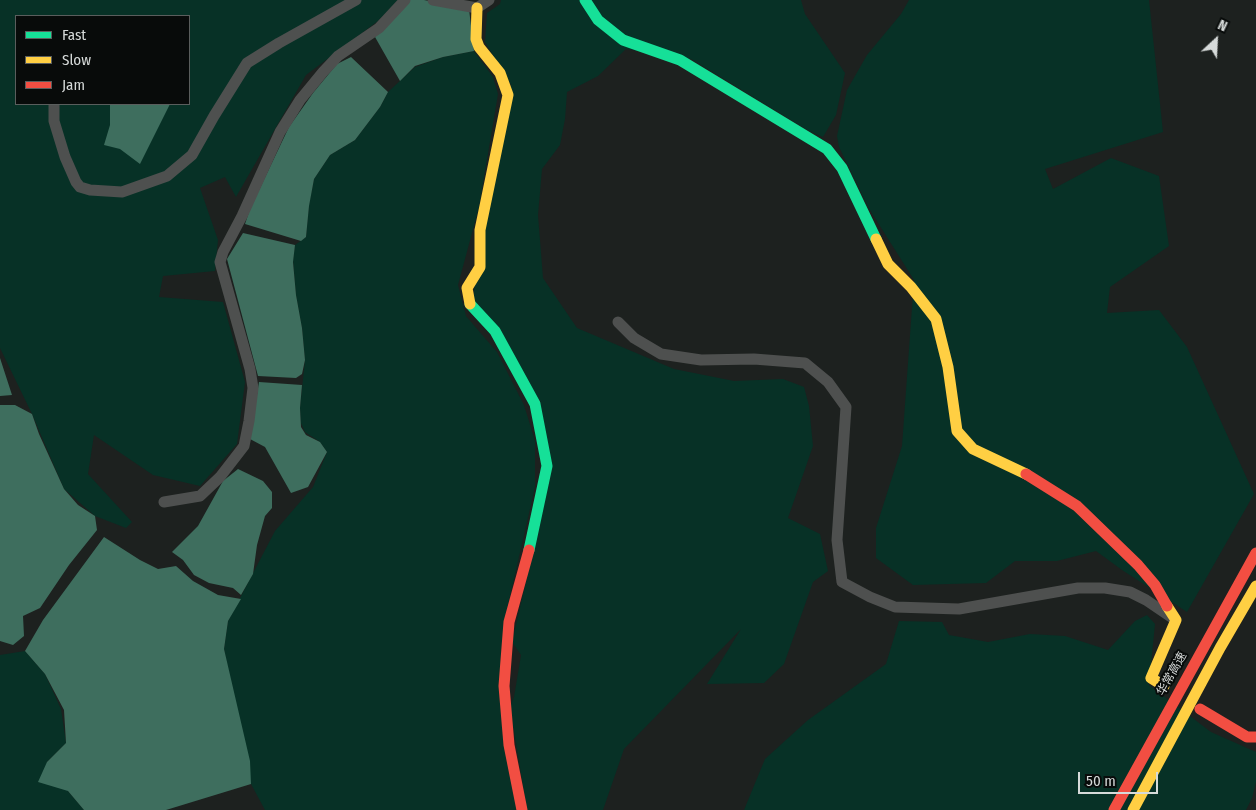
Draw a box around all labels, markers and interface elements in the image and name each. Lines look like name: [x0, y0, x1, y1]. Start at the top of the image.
legend: [15, 15, 190, 105]
north arrow: [1191, 15, 1241, 65]
text: N: [1215, 16, 1230, 35]
text: Fast: [62, 26, 86, 44]
text: Slow: [62, 51, 91, 69]
text: Jam: [62, 76, 85, 94]
street label: 华常高速: [1154, 650, 1190, 698]
scale bar: [1081, 762, 1161, 794]
text: 50 m: [1086, 772, 1116, 790]

